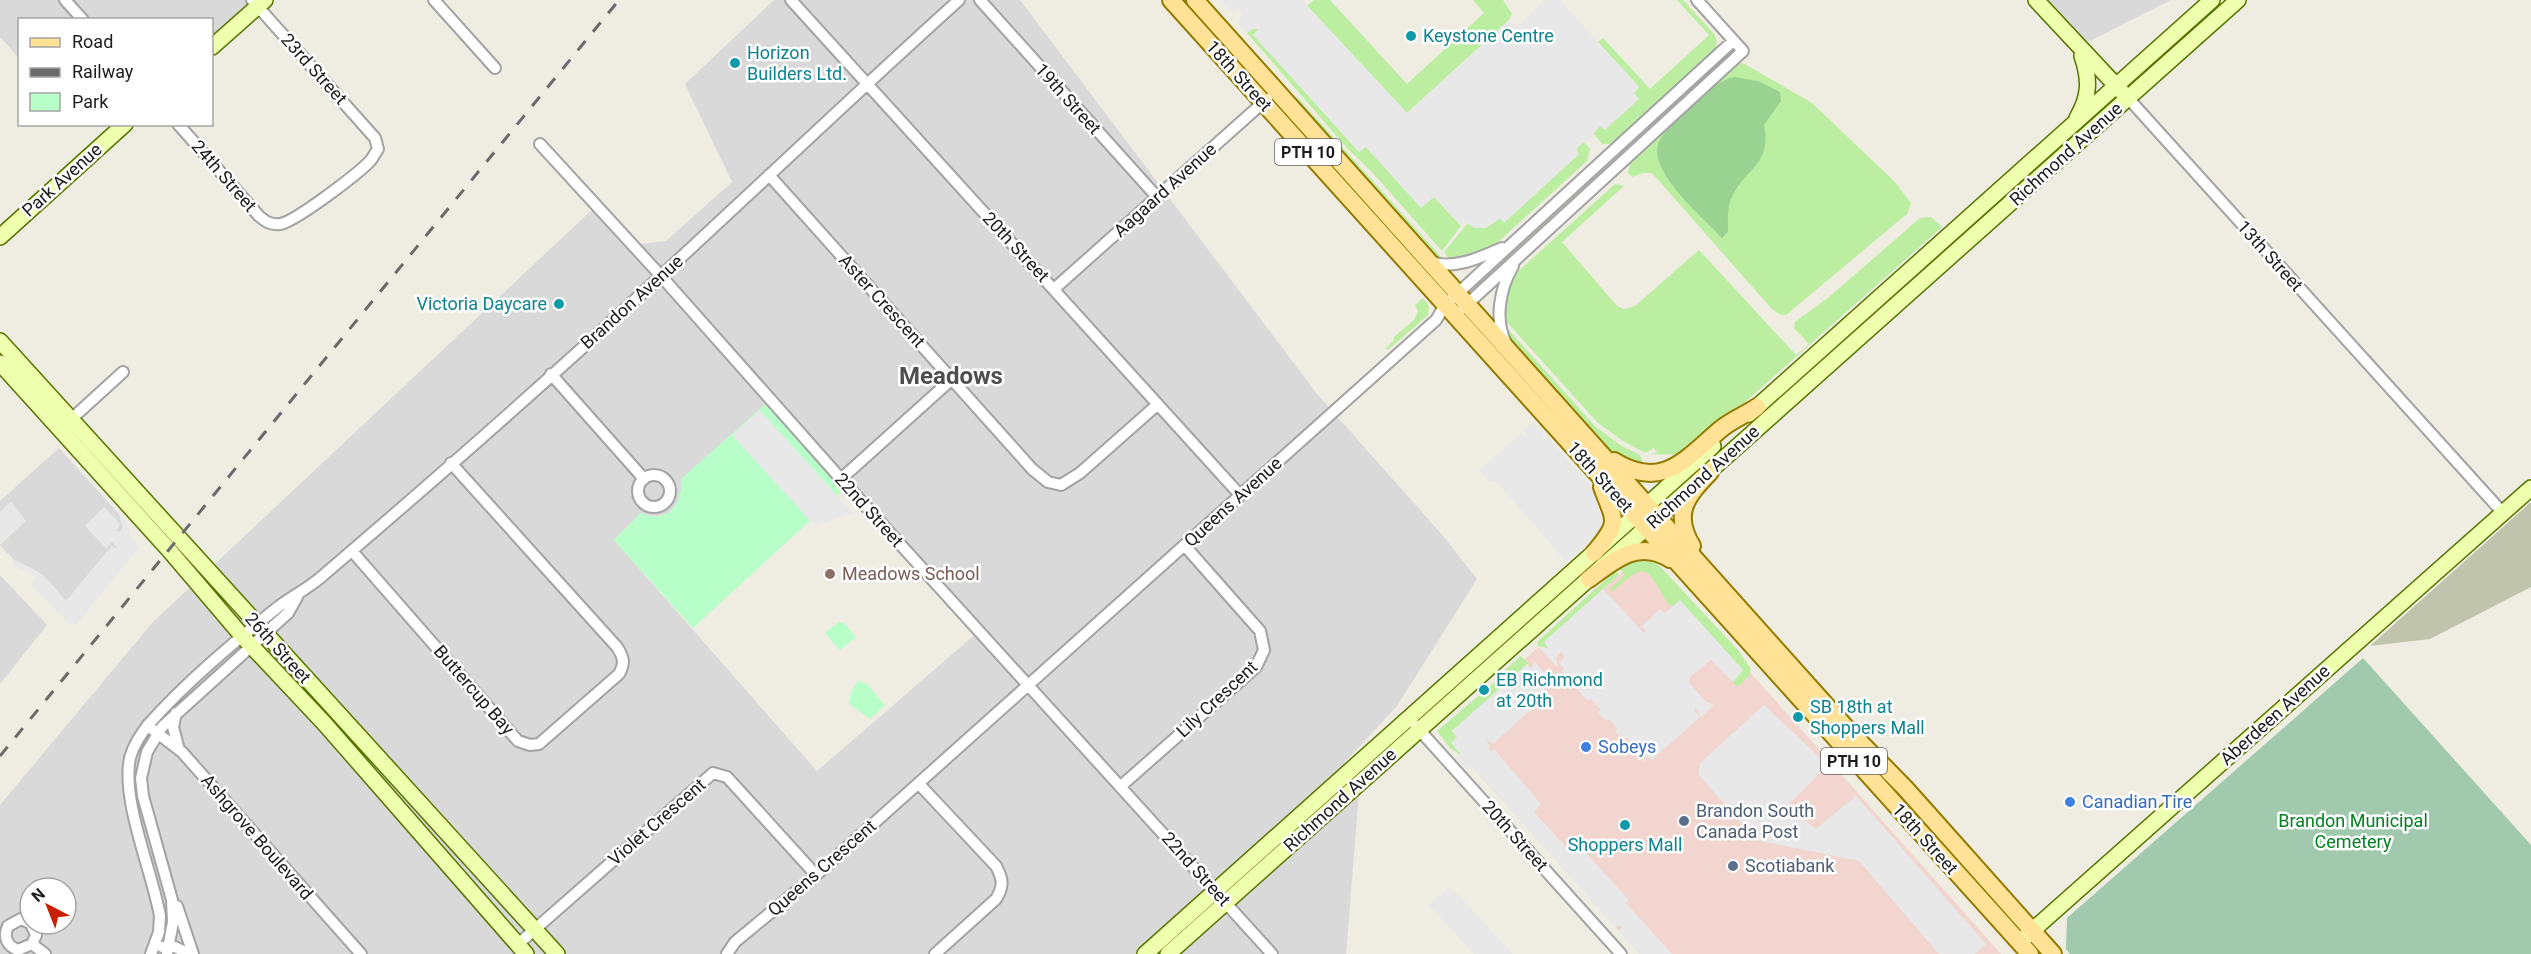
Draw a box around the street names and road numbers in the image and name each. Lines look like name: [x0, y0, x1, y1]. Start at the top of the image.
street label: 23rd Street: [277, 29, 352, 109]
street label: 18th Street: [1202, 36, 1277, 115]
street label: 19th Street: [1031, 59, 1106, 138]
street label: Richmond Avenue: [2005, 98, 2126, 210]
street label: 24th Street: [188, 136, 261, 216]
street label: Park Avenue: [18, 138, 106, 221]
street label: Aagaard Avenue: [1109, 138, 1220, 241]
road number: PTH 10: [1275, 139, 1341, 165]
street label: 20th Street: [979, 207, 1054, 286]
street label: 13th Street: [2233, 216, 2308, 295]
street label: Brandon Avenue: [576, 250, 687, 353]
street label: Aster Crescent: [835, 250, 930, 352]
street label: Richmond Avenue: [1642, 421, 1763, 533]
street label: 18th Street: [1563, 437, 1638, 516]
street label: Queens Avenue: [1180, 452, 1286, 551]
street label: 22nd Street: [831, 468, 908, 551]
street label: 26th Street: [241, 608, 316, 687]
street label: Buttercup Bay: [430, 641, 519, 739]
street label: Lily Crescent: [1172, 656, 1261, 741]
street label: Aberdeen Avenue: [2216, 660, 2334, 769]
street label: Richmond Avenue: [1279, 744, 1400, 856]
road number: PTH 10: [1821, 748, 1887, 774]
street label: Ashgrove Boulevard: [197, 770, 318, 904]
street label: Violet Crescent: [604, 774, 710, 869]
street label: 20th Street: [1478, 796, 1553, 875]
street label: 18th Street: [1888, 799, 1963, 878]
street label: Queens Crescent: [763, 815, 880, 920]
street label: 22nd Street: [1158, 827, 1235, 910]

